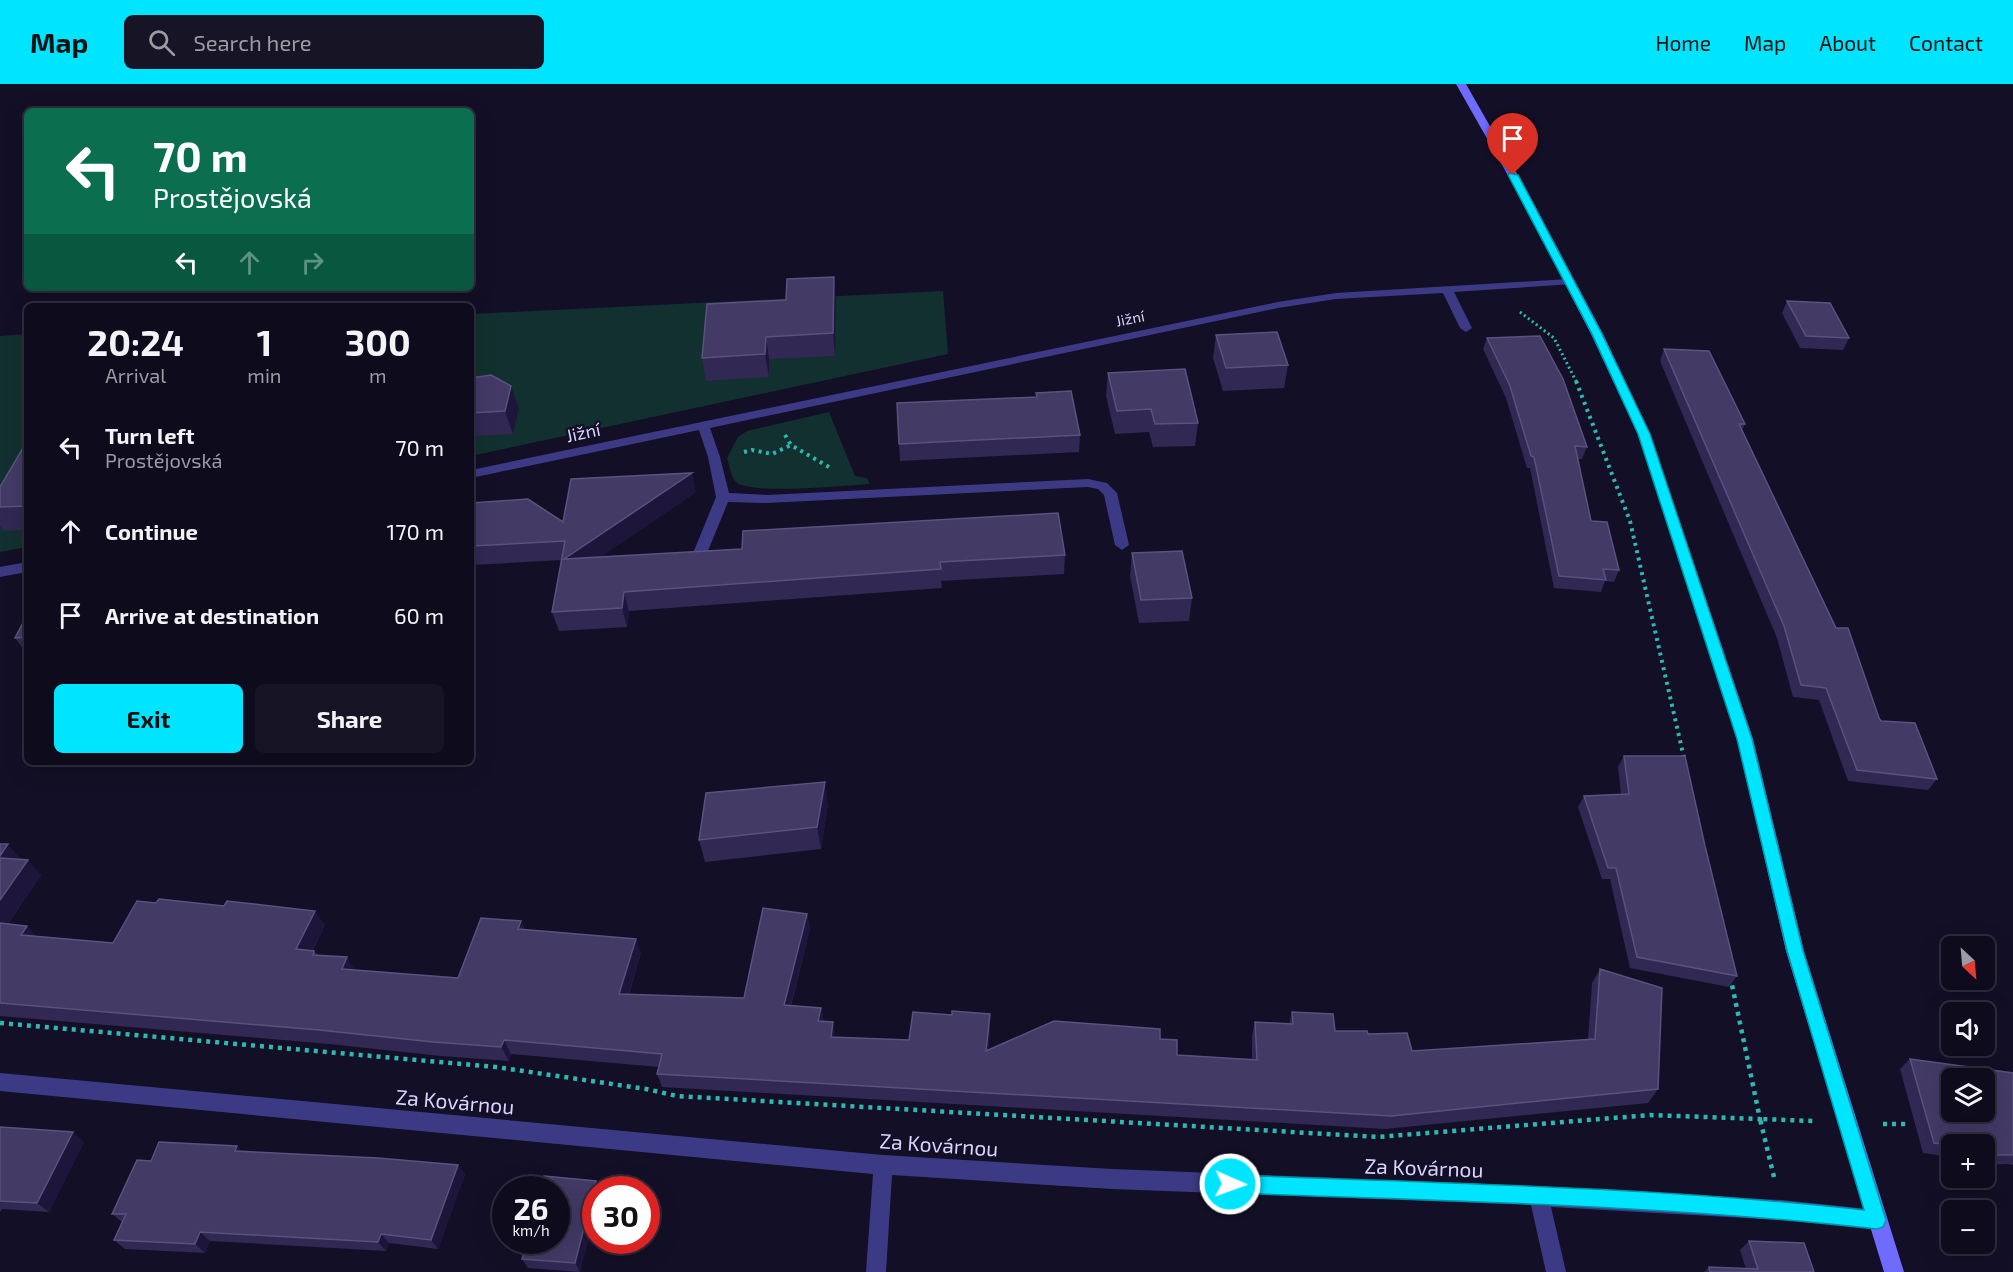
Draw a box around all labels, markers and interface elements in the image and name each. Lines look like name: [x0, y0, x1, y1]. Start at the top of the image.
search box: [124, 15, 544, 69]
text: Map: [30, 25, 88, 59]
icon: search: [145, 26, 178, 59]
text: Search here: [193, 29, 312, 55]
text: Home: [1655, 30, 1711, 55]
text: Map: [1744, 30, 1786, 55]
text: About: [1819, 30, 1876, 55]
text: Contact: [1909, 30, 1983, 55]
pin: [1487, 113, 1538, 175]
icon: arrive: [1496, 122, 1529, 155]
text: 70 m: [153, 130, 248, 180]
icon: left: [54, 132, 132, 210]
text: Prostějovská: [153, 181, 312, 213]
icon: left: [170, 246, 203, 279]
icon: ahead: [233, 246, 266, 279]
icon: right: [296, 246, 329, 279]
street label: Jižní: [1114, 306, 1147, 330]
text: 20:24: [87, 320, 184, 363]
text: 1: [257, 320, 272, 363]
text: 300: [345, 320, 411, 363]
text: Arrival: [105, 363, 166, 387]
text: min: [247, 363, 281, 387]
text: m: [369, 363, 386, 387]
street label: Jižní: [564, 418, 603, 446]
text: Turn left: [105, 422, 194, 448]
icon: left: [54, 431, 87, 464]
text: 70 m: [395, 434, 444, 460]
text: Prostějovská: [105, 448, 223, 472]
icon: ahead: [54, 515, 87, 548]
text: Continue: [105, 518, 198, 544]
text: 170 m: [387, 518, 444, 544]
icon: arrive: [54, 599, 87, 632]
text: Arrive at destination: [105, 602, 319, 628]
text: 60 m: [394, 602, 444, 628]
button: Exit: [54, 684, 243, 753]
button: Share: [255, 684, 444, 753]
north arrow: [1941, 936, 1995, 990]
map controls: [1941, 936, 1995, 1254]
button: sound: [1941, 1002, 1995, 1056]
button: layers: [1941, 1068, 1995, 1122]
street label: Za Kovárnou: [395, 1083, 515, 1119]
street label: Za Kovárnou: [879, 1127, 999, 1161]
button: +: [1941, 1134, 1995, 1188]
position arrow: [1198, 1152, 1262, 1216]
street label: Za Kovárnou: [1364, 1152, 1484, 1182]
speed limit sign: 30: [582, 1176, 660, 1254]
text: 26: [513, 1190, 549, 1226]
button: −: [1941, 1200, 1995, 1254]
text: km/h: [512, 1221, 550, 1239]

